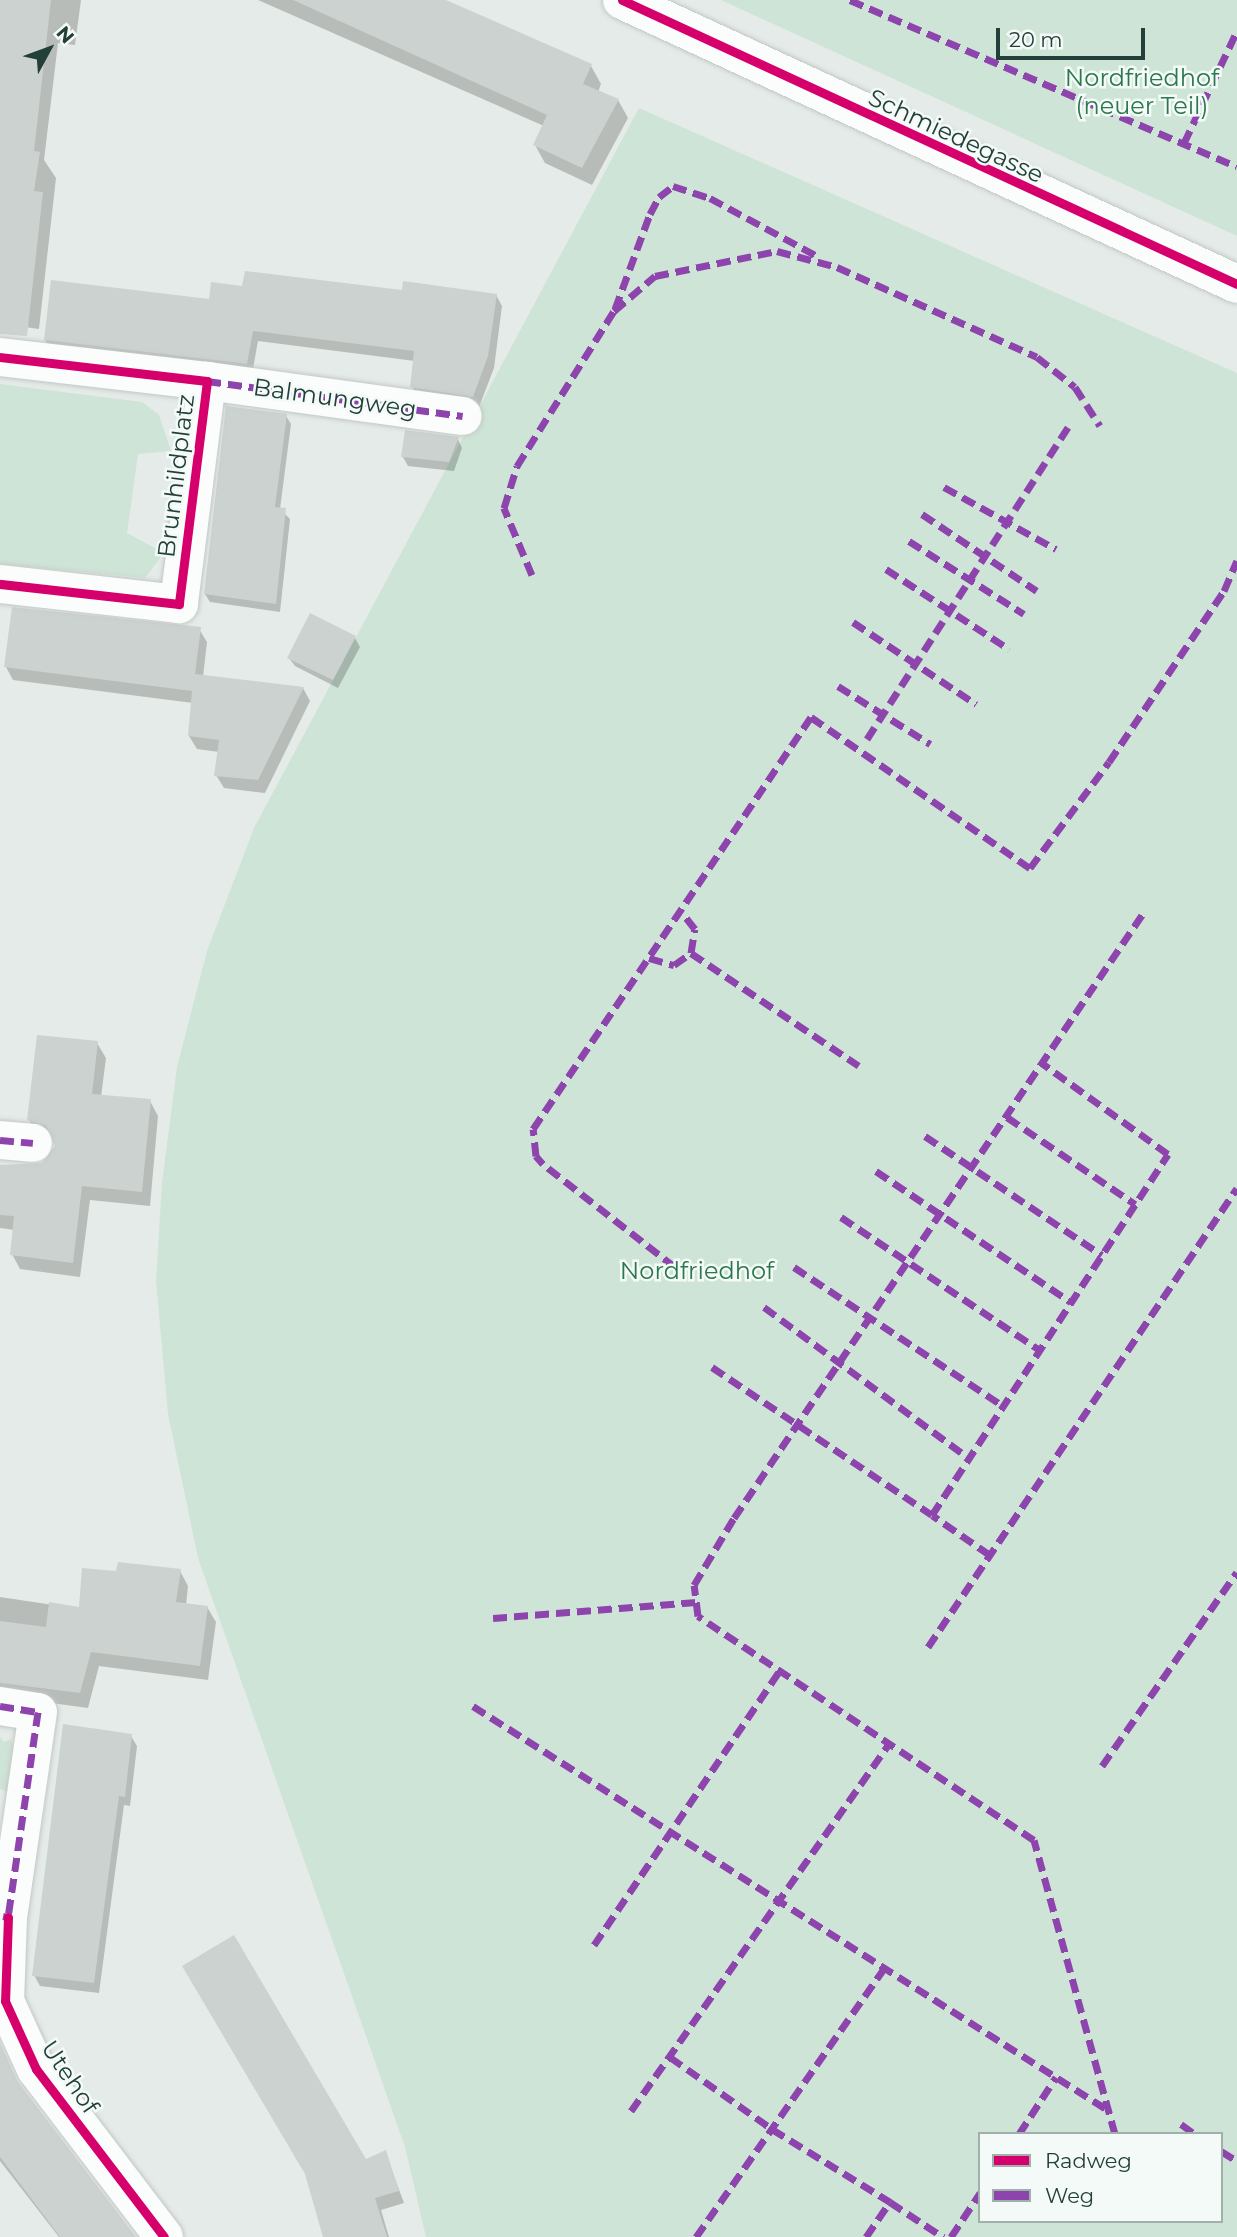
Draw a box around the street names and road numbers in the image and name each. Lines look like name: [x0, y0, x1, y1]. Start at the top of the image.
street label: Schmiedegasse: [864, 83, 1048, 189]
street label: Balmungweg: [251, 372, 419, 424]
street label: Brunhildplatz: [152, 393, 200, 559]
street label: Utehof: [35, 2035, 105, 2119]

